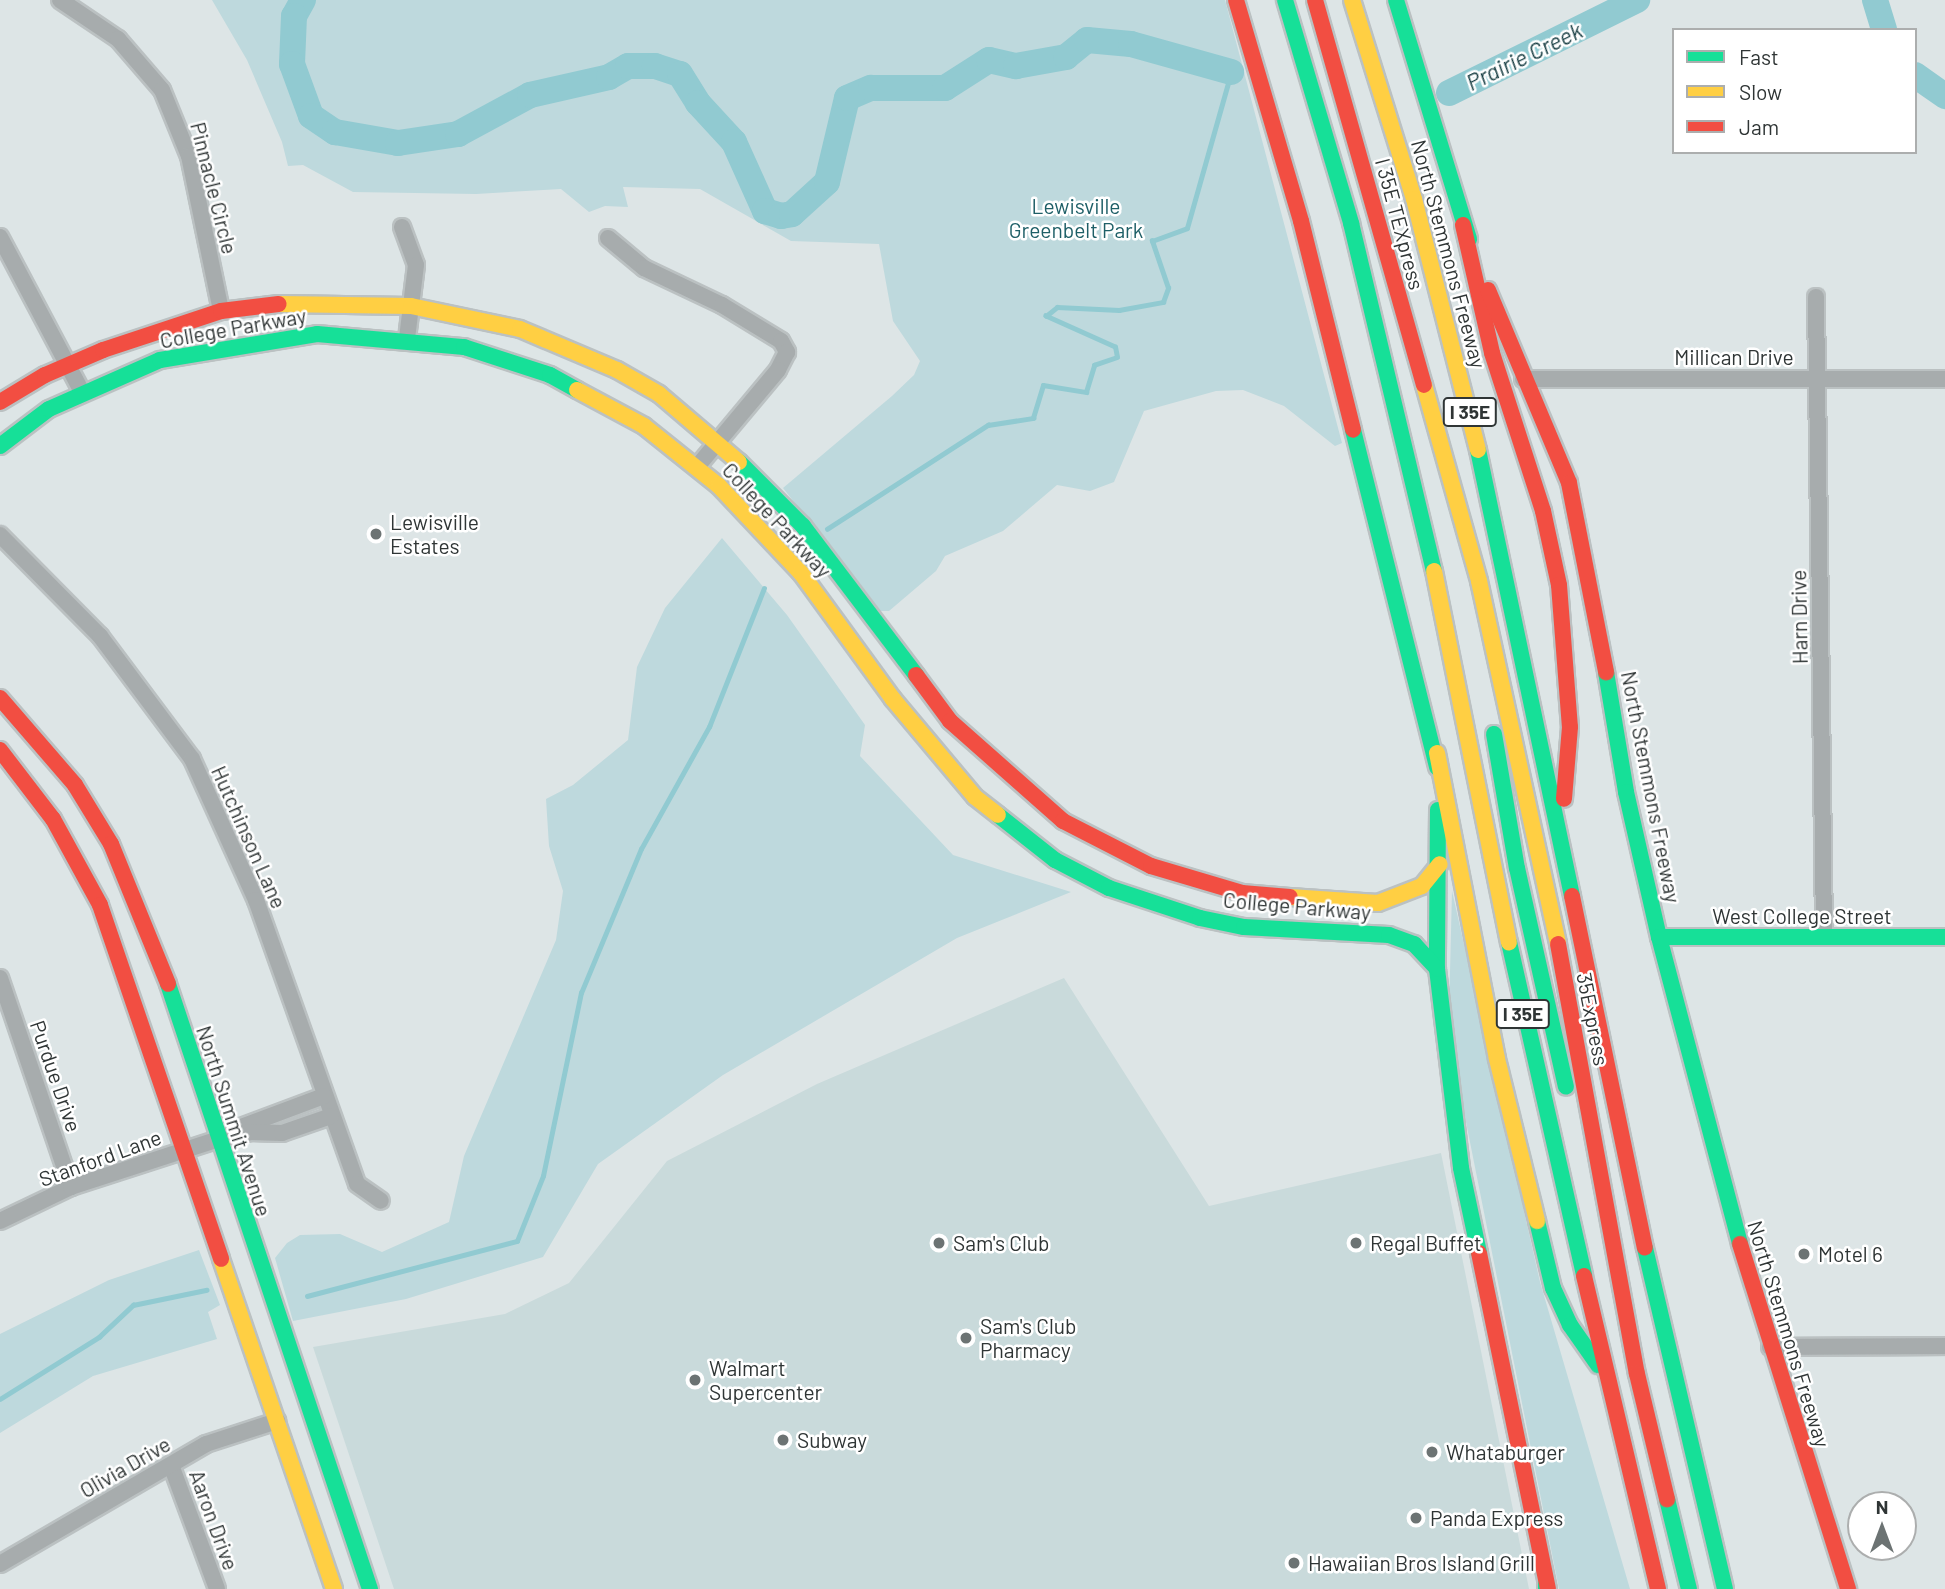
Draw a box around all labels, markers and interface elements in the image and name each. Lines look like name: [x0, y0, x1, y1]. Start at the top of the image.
water label: Prairie Creek: [1462, 16, 1586, 96]
legend: [1672, 28, 1917, 154]
text: Fast: [1739, 44, 1779, 69]
text: Slow: [1739, 79, 1782, 104]
text: Jam: [1739, 114, 1779, 139]
street label: Pinnacle Circle: [185, 120, 243, 256]
street label: North Stemmons Freeway: [1406, 137, 1492, 371]
street label: I 35E TEXpress: [1370, 155, 1430, 293]
park label: Lewisville Greenbelt Park: [1009, 193, 1143, 243]
street label: College Parkway: [158, 303, 308, 353]
street label: Millican Drive: [1674, 344, 1794, 370]
road number: I 35E: [1442, 396, 1498, 428]
street label: College Parkway: [717, 457, 837, 583]
place label: Lewisville Estates: [390, 509, 479, 559]
marker: Lewisville Estates: [368, 526, 384, 542]
street label: Harn Drive: [1786, 570, 1812, 664]
street label: North Stemmons Freeway: [1616, 669, 1686, 905]
street label: Hutchinson Lane: [206, 762, 292, 912]
street label: College Parkway: [1222, 887, 1372, 925]
street label: West College Street: [1712, 903, 1892, 929]
street label: 35Express: [1572, 970, 1614, 1068]
road number: I 35E: [1495, 998, 1551, 1030]
street label: Purdue Drive: [25, 1017, 87, 1135]
street label: North Summit Avenue: [191, 1023, 277, 1219]
street label: Stanford Lane: [35, 1124, 165, 1192]
street label: North Stemmons Freeway: [1742, 1218, 1836, 1450]
place label: Sam's Club: [953, 1230, 1050, 1256]
place label: Regal Buffet: [1370, 1230, 1482, 1256]
marker: Sam's Club: [931, 1235, 947, 1251]
marker: Regal Buffet: [1348, 1235, 1364, 1251]
place label: Motel 6: [1818, 1241, 1883, 1267]
marker: Motel 6: [1796, 1246, 1812, 1262]
place label: Sam's Club Pharmacy: [980, 1313, 1077, 1363]
marker: Sam's Club Pharmacy: [958, 1330, 974, 1346]
place label: Walmart Supercenter: [709, 1355, 822, 1405]
marker: Walmart Supercenter: [687, 1372, 703, 1388]
place label: Subway: [797, 1427, 867, 1453]
street label: Olivia Drive: [75, 1431, 175, 1503]
marker: Subway: [775, 1432, 791, 1448]
place label: Whataburger: [1446, 1439, 1565, 1465]
marker: Whataburger: [1424, 1444, 1440, 1460]
street label: Aaron Drive: [184, 1466, 244, 1574]
north arrow: [1847, 1491, 1917, 1561]
text: N: [1876, 1495, 1888, 1518]
place label: Panda Express: [1430, 1505, 1563, 1531]
marker: Panda Express: [1408, 1510, 1424, 1526]
place label: Hawaiian Bros Island Grill: [1308, 1550, 1535, 1576]
marker: Hawaiian Bros Island Grill: [1286, 1555, 1302, 1571]

